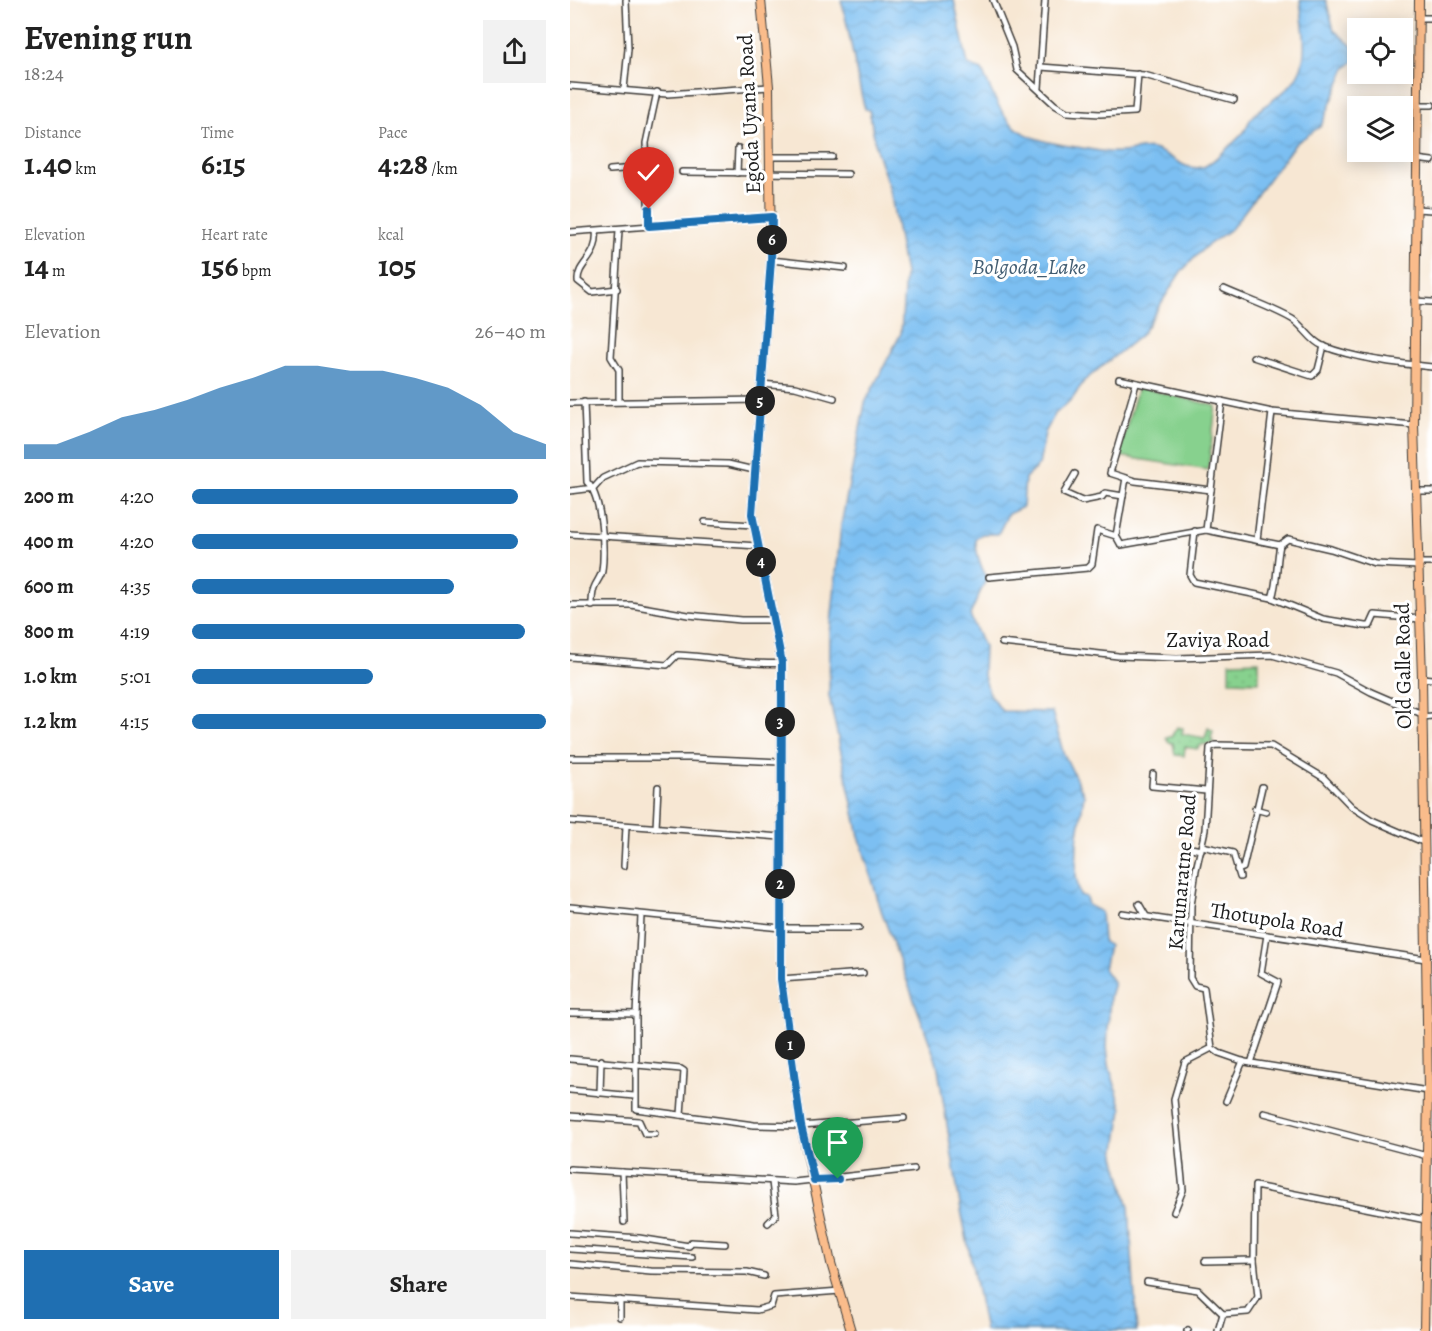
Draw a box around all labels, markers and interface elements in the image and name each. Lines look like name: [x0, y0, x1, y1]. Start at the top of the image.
text: Evening run: [24, 15, 193, 60]
map controls: [1347, 18, 1413, 162]
button: locate: [1347, 18, 1413, 84]
button: share: [483, 20, 546, 83]
street label: Egoda Uyana Road: [731, 33, 767, 195]
text: 18:24: [24, 60, 64, 87]
button: layers: [1347, 96, 1413, 162]
text: Distance: [24, 122, 81, 144]
text: Time: [201, 122, 234, 144]
text: Pace: [378, 122, 408, 144]
text: 1.40: [24, 144, 72, 184]
text: 6:15: [201, 144, 246, 184]
text: 4:28: [378, 144, 428, 184]
pin: [623, 147, 674, 209]
icon: check: [632, 156, 665, 189]
text: km: [72, 158, 97, 180]
text: /km: [428, 158, 458, 180]
text: Elevation: [24, 224, 85, 246]
text: Heart rate: [201, 224, 268, 246]
text: kcal: [378, 224, 404, 246]
pin: 6: [757, 225, 787, 255]
text: 6: [768, 229, 776, 251]
text: 14: [24, 246, 49, 286]
text: 156: [201, 246, 239, 286]
text: 105: [378, 246, 417, 286]
water label: Bolgoda_Lake: [972, 252, 1086, 282]
text: m: [49, 260, 65, 282]
text: bpm: [239, 260, 272, 282]
text: Elevation: [24, 318, 101, 345]
text: 26–40 m: [475, 318, 546, 345]
pin: 5: [745, 386, 775, 416]
text: 5: [757, 390, 763, 412]
text: 200 m: [24, 483, 74, 510]
text: 4:20: [120, 483, 154, 510]
text: 400 m: [24, 528, 74, 555]
text: 4:20: [120, 528, 154, 555]
pin: 4: [746, 547, 776, 577]
text: 4: [757, 551, 765, 573]
text: 600 m: [24, 573, 74, 600]
text: 4:35: [120, 573, 151, 600]
street label: Old Galle Road: [1388, 602, 1418, 729]
text: 800 m: [24, 618, 74, 645]
text: 4:19: [120, 618, 150, 645]
street label: Zaviya Road: [1166, 626, 1270, 654]
text: 1.0 km: [24, 663, 77, 690]
text: 5:01: [120, 663, 151, 690]
pin: 3: [765, 707, 795, 737]
text: 1.2 km: [24, 708, 77, 735]
text: 4:15: [120, 708, 149, 735]
text: 3: [777, 711, 783, 733]
street label: Karunaratne Road: [1161, 792, 1203, 951]
pin: 2: [765, 869, 795, 899]
text: 2: [776, 873, 784, 895]
street label: Thotupola Road: [1209, 896, 1346, 944]
pin: 1: [775, 1030, 805, 1060]
text: 1: [787, 1034, 793, 1056]
pin: [812, 1117, 863, 1179]
icon: arrive: [821, 1126, 854, 1159]
button: Save: [24, 1250, 279, 1319]
button: Share: [291, 1250, 546, 1319]

